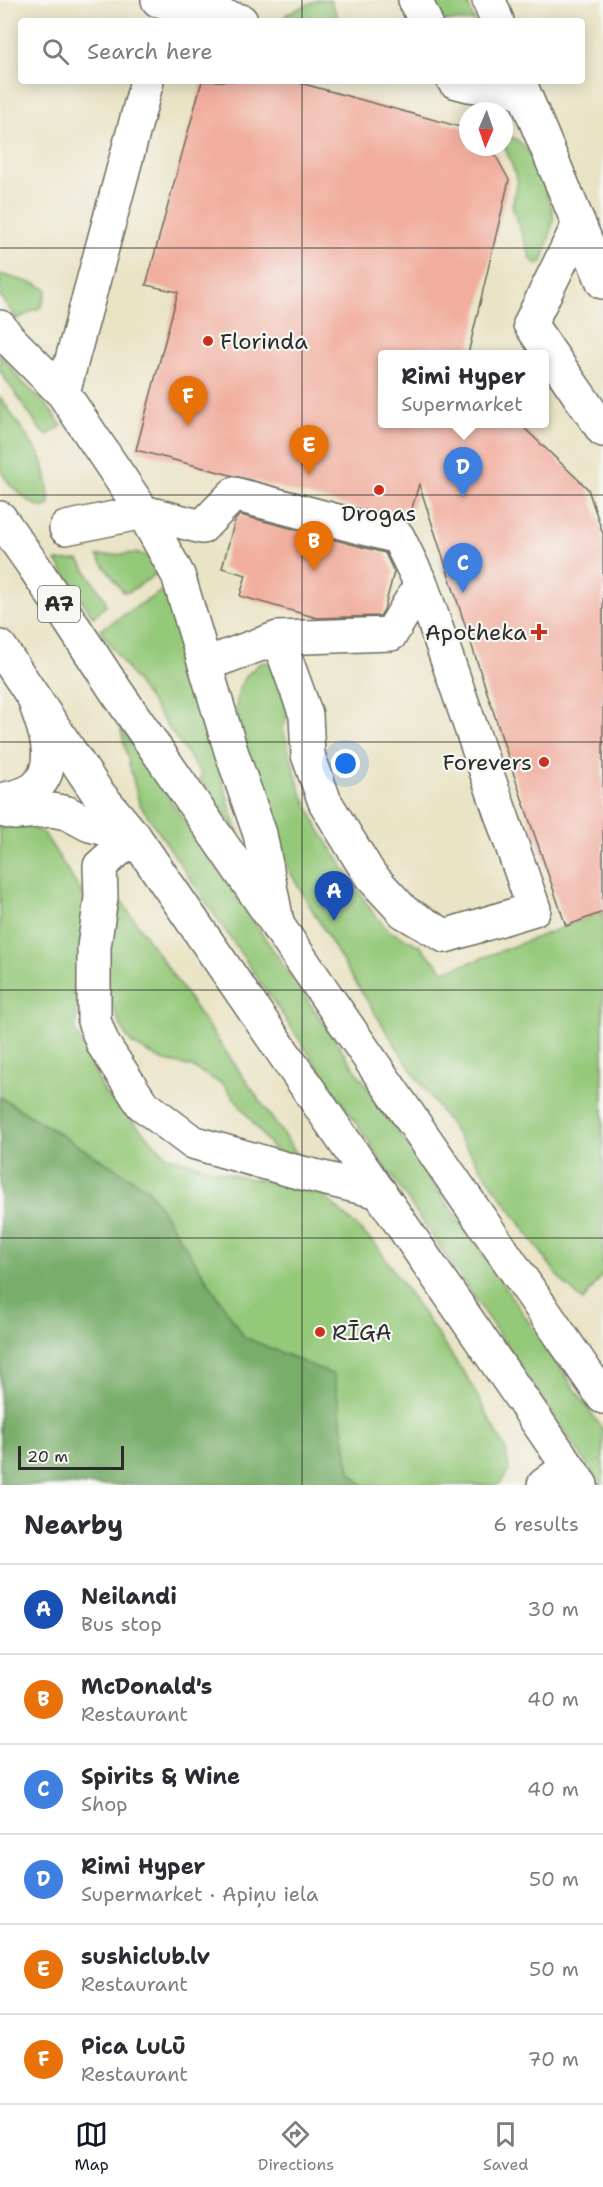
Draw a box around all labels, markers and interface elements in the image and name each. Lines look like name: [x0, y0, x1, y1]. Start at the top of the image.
search box: [18, 18, 585, 84]
icon: search: [39, 35, 72, 68]
text: Search here: [87, 37, 213, 66]
north arrow: [459, 102, 513, 156]
place label: Florinda: [220, 327, 308, 356]
marker: Florinda: [201, 334, 215, 348]
popup: [378, 350, 549, 428]
text: Rimi Hyper: [401, 362, 526, 391]
pin: F: [168, 376, 207, 426]
text: Supermarket: [401, 391, 523, 417]
pin: E: [290, 426, 328, 475]
pin: D: [444, 448, 482, 497]
marker: Drogas: [372, 483, 386, 497]
place label: Drogas: [342, 499, 416, 528]
pin: B: [294, 522, 334, 571]
pin: C: [444, 544, 482, 593]
road number: A7: [38, 586, 80, 622]
place label: Apotheka: [425, 618, 527, 647]
marker: Apotheka: [532, 625, 546, 639]
place label: Forevers: [442, 748, 532, 777]
your location: [331, 749, 360, 778]
marker: Forevers: [537, 755, 551, 769]
pin: A: [314, 872, 354, 921]
place label: RĪGA: [332, 1318, 391, 1347]
marker: RĪGA: [313, 1325, 327, 1339]
scale bar: [18, 1443, 124, 1470]
text: 20 m: [27, 1446, 68, 1467]
text: Nearby: [24, 1507, 123, 1542]
text: 6 results: [493, 1511, 579, 1537]
text: Neilandi: [81, 1582, 177, 1611]
text: A: [36, 1596, 51, 1622]
text: 30 m: [527, 1596, 579, 1622]
text: Bus stop: [81, 1611, 162, 1637]
text: McDonald's: [81, 1672, 212, 1701]
text: B: [37, 1686, 50, 1712]
text: 40 m: [527, 1686, 579, 1712]
text: Restaurant: [81, 1701, 188, 1727]
text: Spirits & Wine: [81, 1762, 240, 1791]
text: C: [37, 1776, 50, 1802]
text: 40 m: [527, 1776, 579, 1802]
text: Shop: [81, 1791, 128, 1817]
text: Rimi Hyper: [81, 1852, 205, 1881]
text: D: [36, 1866, 51, 1892]
text: 50 m: [529, 1866, 579, 1892]
text: Supermarket · Apiņu iela: [81, 1881, 318, 1907]
text: sushiclub.lv: [81, 1942, 210, 1971]
text: E: [37, 1956, 50, 1982]
text: 50 m: [529, 1956, 579, 1982]
text: Restaurant: [81, 1971, 188, 1997]
text: Pica LuLū: [81, 2032, 186, 2061]
text: F: [38, 2046, 49, 2072]
text: 70 m: [527, 2046, 579, 2072]
text: Restaurant: [81, 2061, 188, 2087]
tab: Map: [75, 2118, 109, 2175]
tab: Directions: [258, 2118, 334, 2175]
tab: Saved: [483, 2118, 529, 2175]

